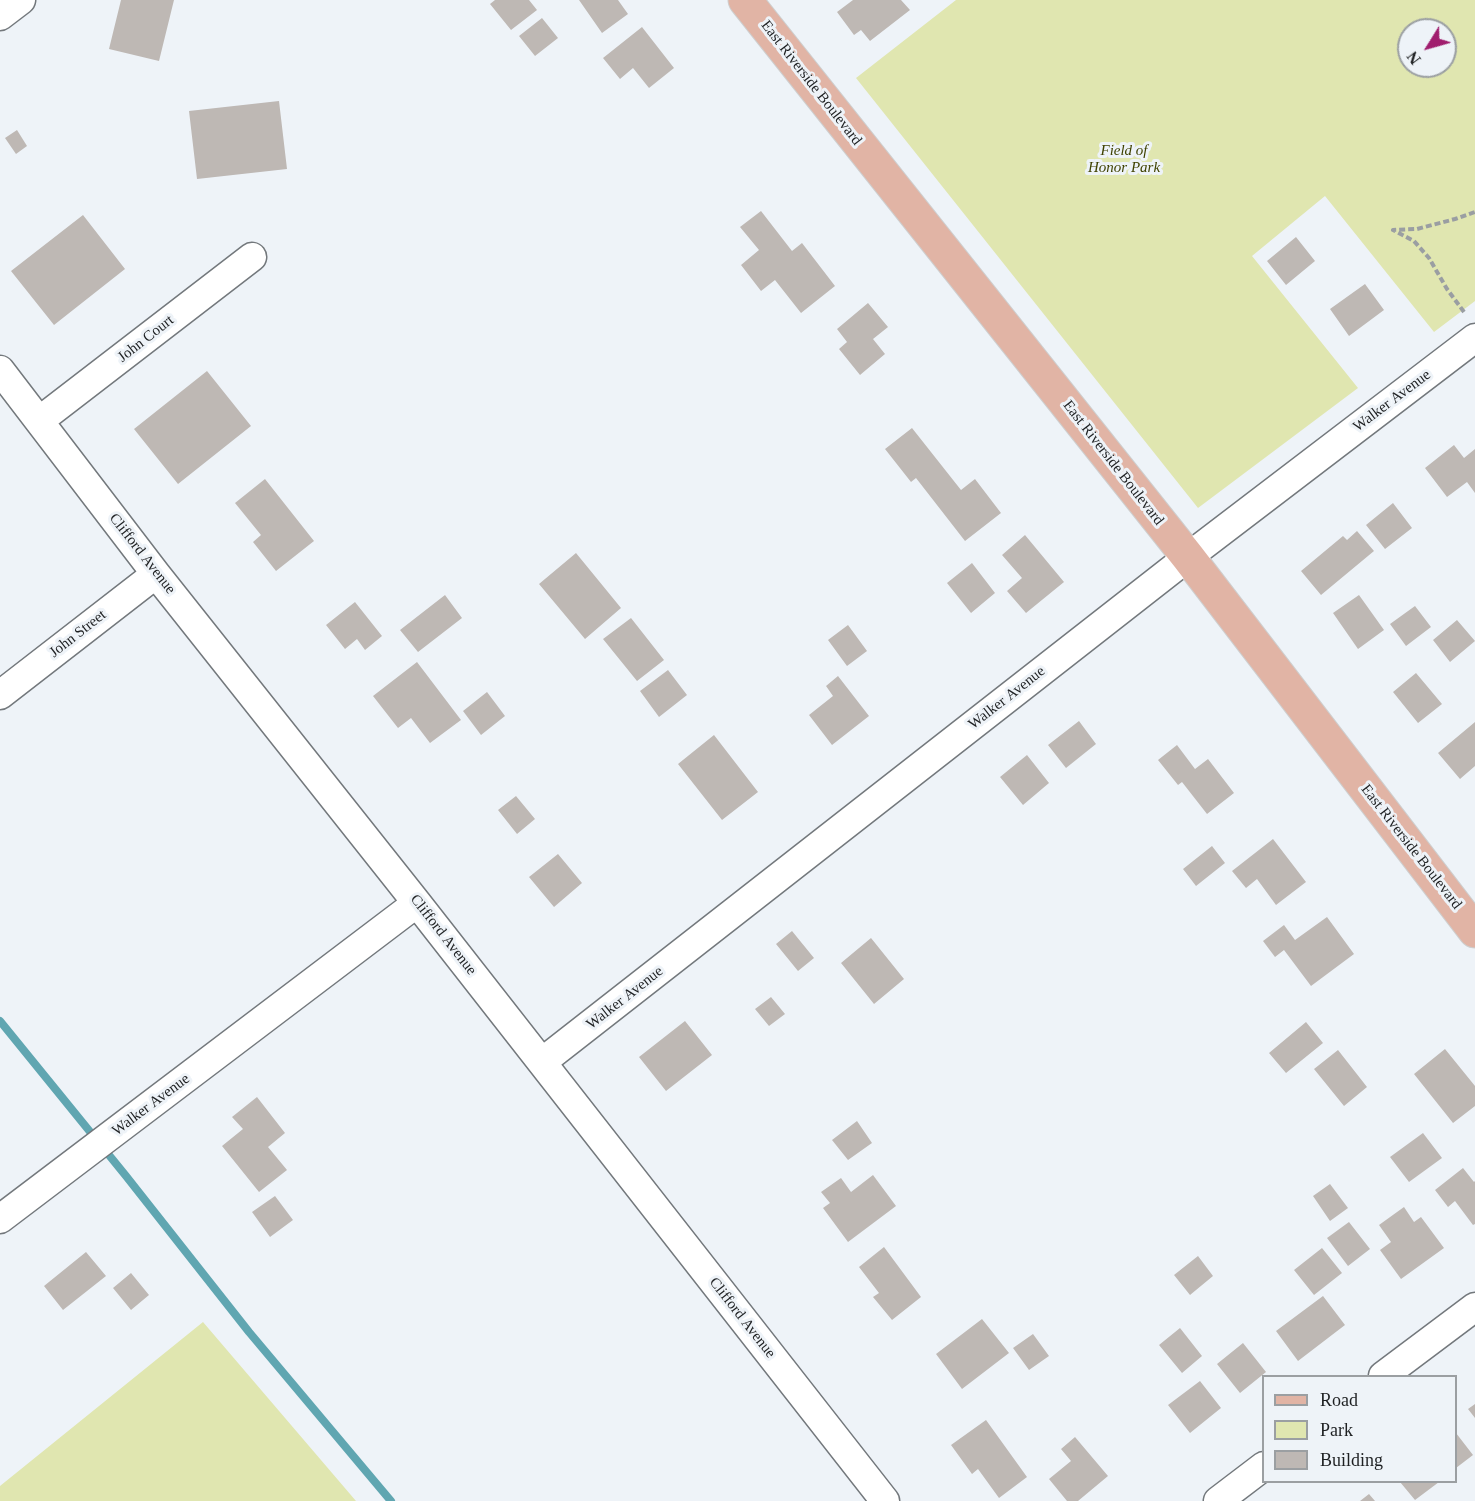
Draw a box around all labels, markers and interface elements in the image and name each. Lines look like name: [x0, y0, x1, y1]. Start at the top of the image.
street label: East Riverside Boulevard: [757, 17, 865, 149]
north arrow: [1397, 18, 1457, 78]
text: N: [1404, 48, 1424, 68]
park label: Field of Honor Park: [1088, 142, 1160, 177]
street label: John Court: [114, 312, 178, 366]
street label: Walker Avenue: [1350, 366, 1434, 436]
street label: East Riverside Boulevard: [1059, 397, 1167, 529]
street label: Clifford Avenue: [105, 510, 179, 598]
street label: John Street: [46, 606, 110, 662]
street label: Walker Avenue: [965, 663, 1049, 733]
street label: East Riverside Boulevard: [1357, 781, 1465, 913]
street label: Clifford Avenue: [406, 891, 480, 979]
street label: Walker Avenue: [583, 963, 667, 1033]
street label: Walker Avenue: [109, 1070, 193, 1140]
street label: Clifford Avenue: [705, 1274, 779, 1362]
legend: [1262, 1375, 1457, 1483]
text: Road: [1320, 1390, 1358, 1410]
text: Park: [1320, 1420, 1353, 1440]
text: Building: [1320, 1450, 1383, 1470]

